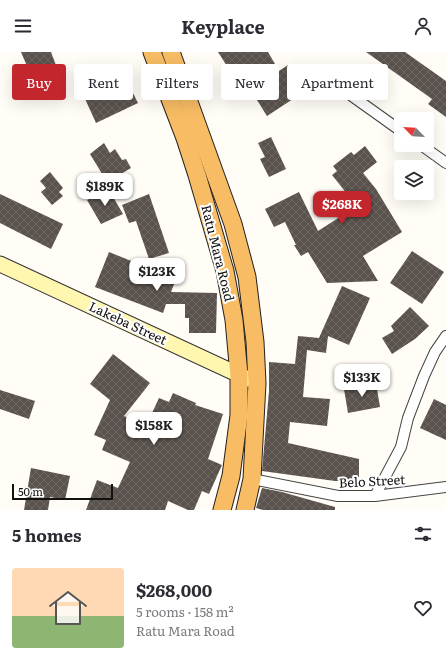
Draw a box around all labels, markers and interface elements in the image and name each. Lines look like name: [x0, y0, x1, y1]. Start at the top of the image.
text: Keyplace: [181, 13, 265, 40]
icon: menu: [12, 15, 34, 37]
icon: person: [412, 15, 434, 37]
chip: Buy: [12, 64, 66, 100]
chip: Rent: [74, 64, 133, 100]
chip: Filters: [141, 64, 213, 100]
chip: New: [221, 64, 279, 100]
chip: Apartment: [287, 64, 388, 100]
north arrow: [394, 112, 434, 152]
map controls: [394, 112, 434, 200]
button: layers: [394, 160, 434, 200]
pin: $189K: [77, 173, 133, 207]
text: $189K: [86, 176, 124, 195]
pin: $268K: [314, 191, 370, 225]
text: $268K: [322, 194, 362, 213]
street label: Ratu Mara Road: [197, 203, 240, 303]
pin: $123K: [129, 258, 185, 292]
text: $123K: [138, 261, 176, 280]
street label: Lakeba Street: [86, 296, 171, 349]
pin: $133K: [334, 364, 390, 398]
text: $133K: [343, 367, 381, 386]
pin: $158K: [126, 412, 182, 446]
text: $158K: [135, 415, 173, 434]
street label: Belo Street: [338, 469, 407, 492]
scale bar: [12, 482, 113, 501]
text: 50 m: [18, 483, 43, 499]
text: 5 homes: [12, 522, 82, 547]
icon: filters: [412, 523, 434, 545]
text: $268,000: [136, 577, 212, 602]
icon: home: [44, 584, 92, 632]
icon: heart: [412, 597, 434, 619]
text: 5 rooms · 158 m²: [136, 602, 234, 621]
text: Ratu Mara Road: [136, 621, 235, 640]

